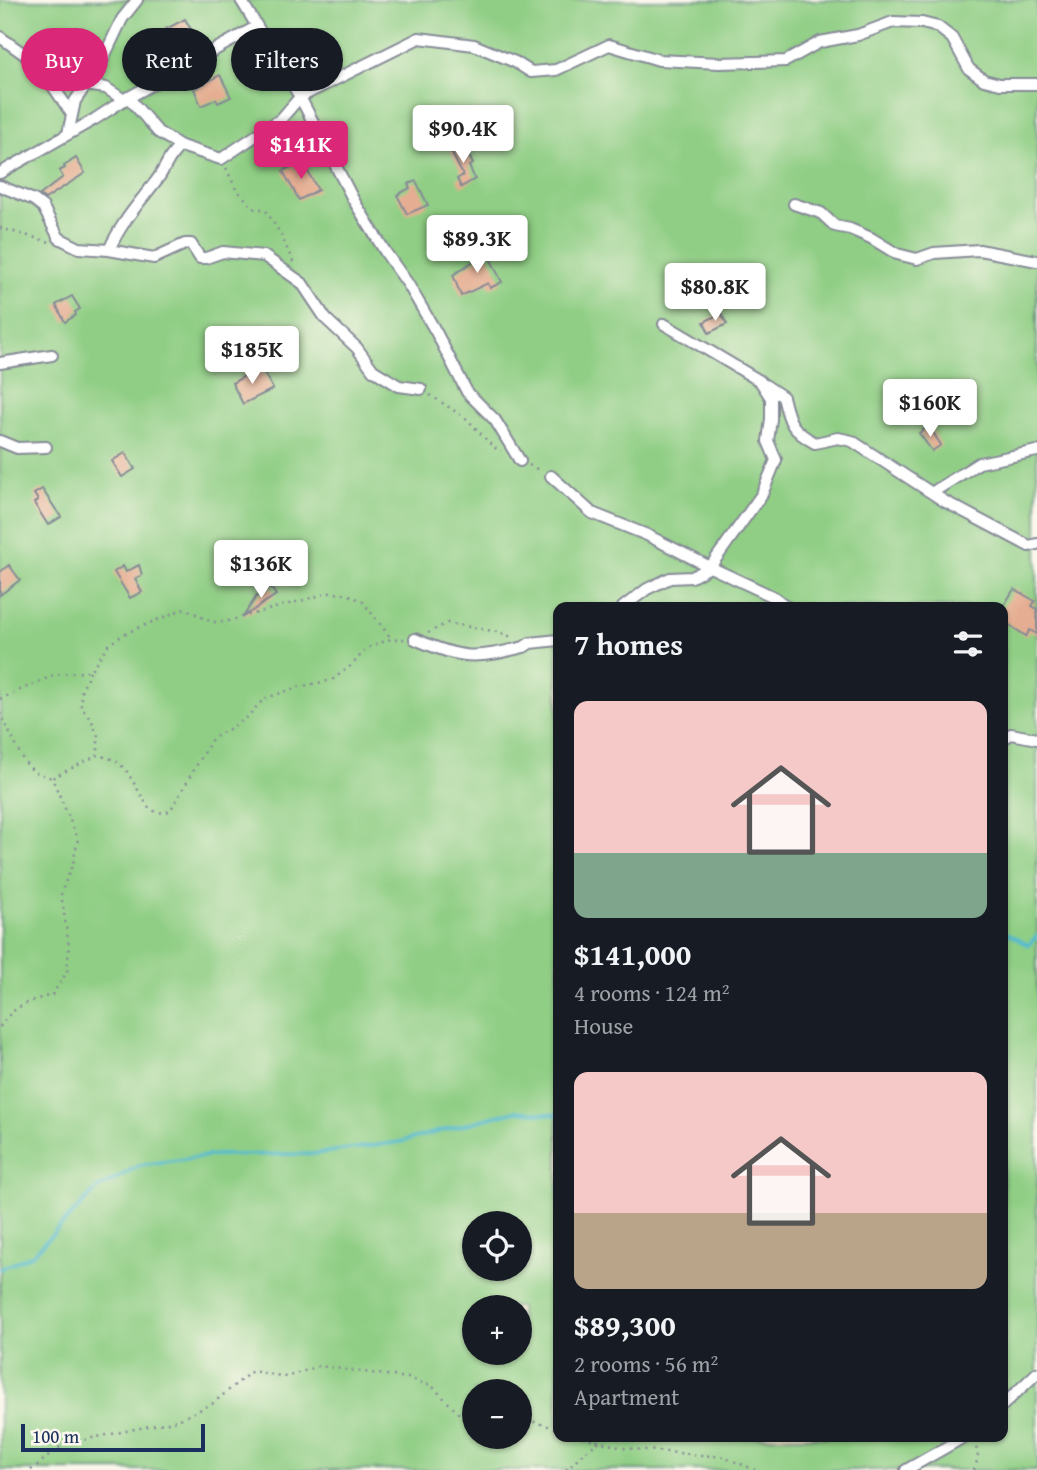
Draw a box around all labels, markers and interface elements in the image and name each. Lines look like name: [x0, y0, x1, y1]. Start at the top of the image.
chip: Buy: [21, 28, 108, 91]
chip: Rent: [122, 28, 217, 91]
chip: Filters: [231, 28, 343, 91]
pin: $90.4K: [406, 106, 520, 165]
text: $90.4K: [429, 111, 497, 144]
pin: $141K: [252, 122, 350, 181]
text: $141K: [270, 127, 332, 160]
pin: $89.3K: [420, 216, 534, 275]
text: $89.3K: [443, 221, 511, 254]
pin: $80.8K: [658, 264, 772, 323]
text: $80.8K: [681, 269, 749, 302]
pin: $185K: [203, 326, 301, 386]
text: $185K: [221, 332, 283, 365]
pin: $160K: [881, 380, 979, 439]
text: $160K: [899, 385, 961, 418]
pin: $136K: [212, 540, 310, 600]
text: $136K: [230, 546, 292, 579]
text: 7 homes: [574, 622, 683, 666]
icon: filters: [949, 625, 987, 663]
icon: home: [718, 747, 844, 873]
text: $141,000: [574, 932, 691, 976]
text: 4 rooms · 124 m²: [574, 976, 729, 1009]
text: House: [574, 1009, 633, 1042]
icon: home: [718, 1118, 844, 1244]
map controls: [462, 1211, 532, 1449]
button: locate: [462, 1211, 532, 1281]
button: +: [462, 1295, 532, 1365]
text: $89,300: [574, 1303, 676, 1347]
text: 2 rooms · 56 m²: [574, 1347, 718, 1380]
button: −: [462, 1379, 532, 1449]
text: Apartment: [574, 1380, 679, 1413]
scale bar: [21, 1421, 205, 1453]
text: 100 m: [32, 1422, 79, 1450]

